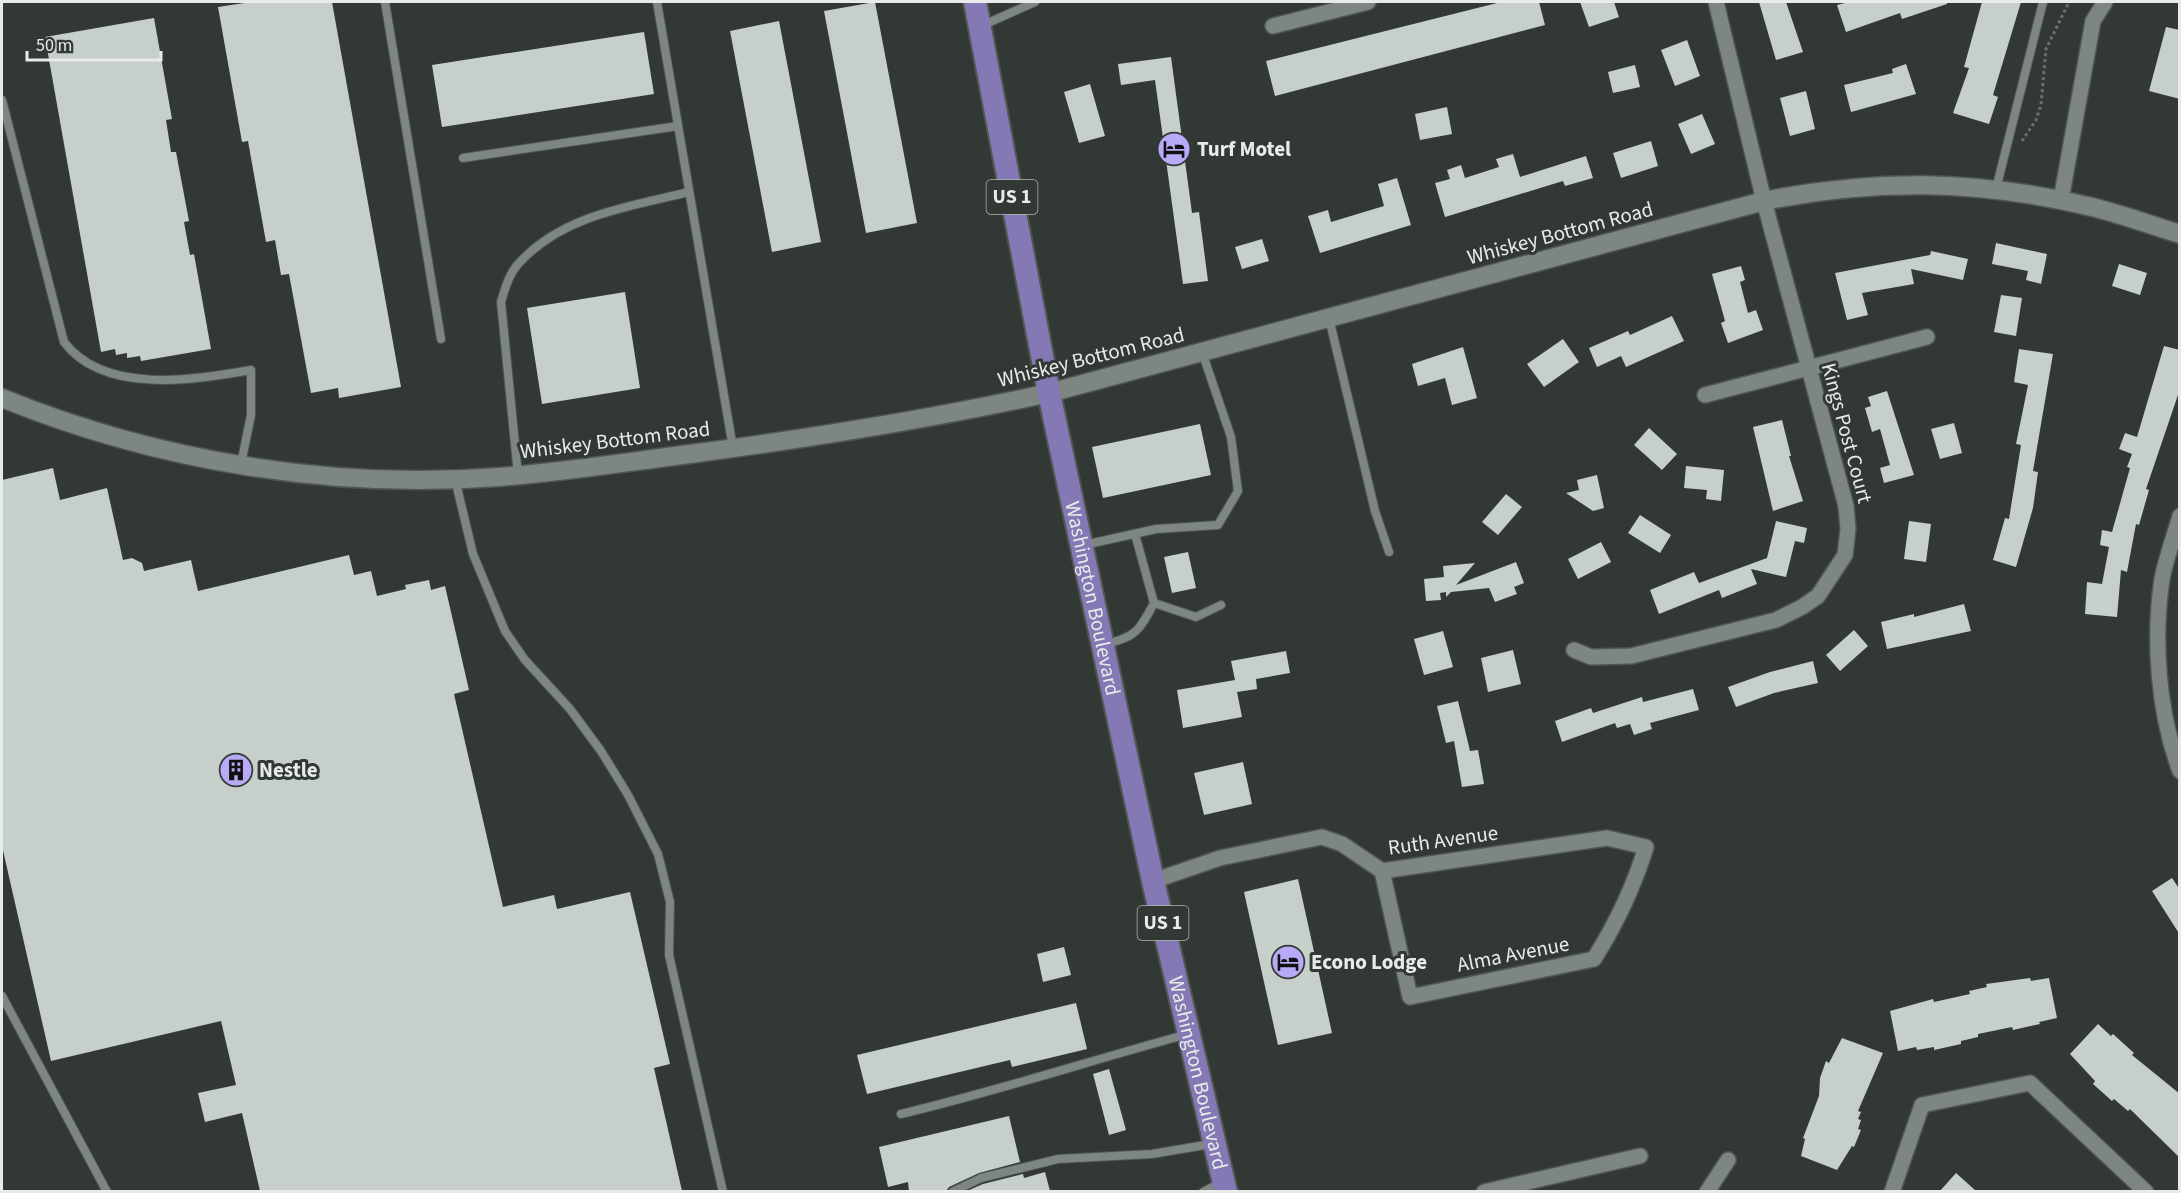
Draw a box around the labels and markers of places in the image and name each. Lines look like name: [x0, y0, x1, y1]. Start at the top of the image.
hotel icon: Turf Motel: [1156, 131, 1192, 167]
place label: Turf Motel: [1197, 134, 1291, 164]
building icon: Nestle: [218, 752, 254, 788]
place label: Nestle: [259, 755, 318, 785]
hotel icon: Econo Lodge: [1270, 944, 1306, 980]
place label: Econo Lodge: [1311, 947, 1427, 977]

